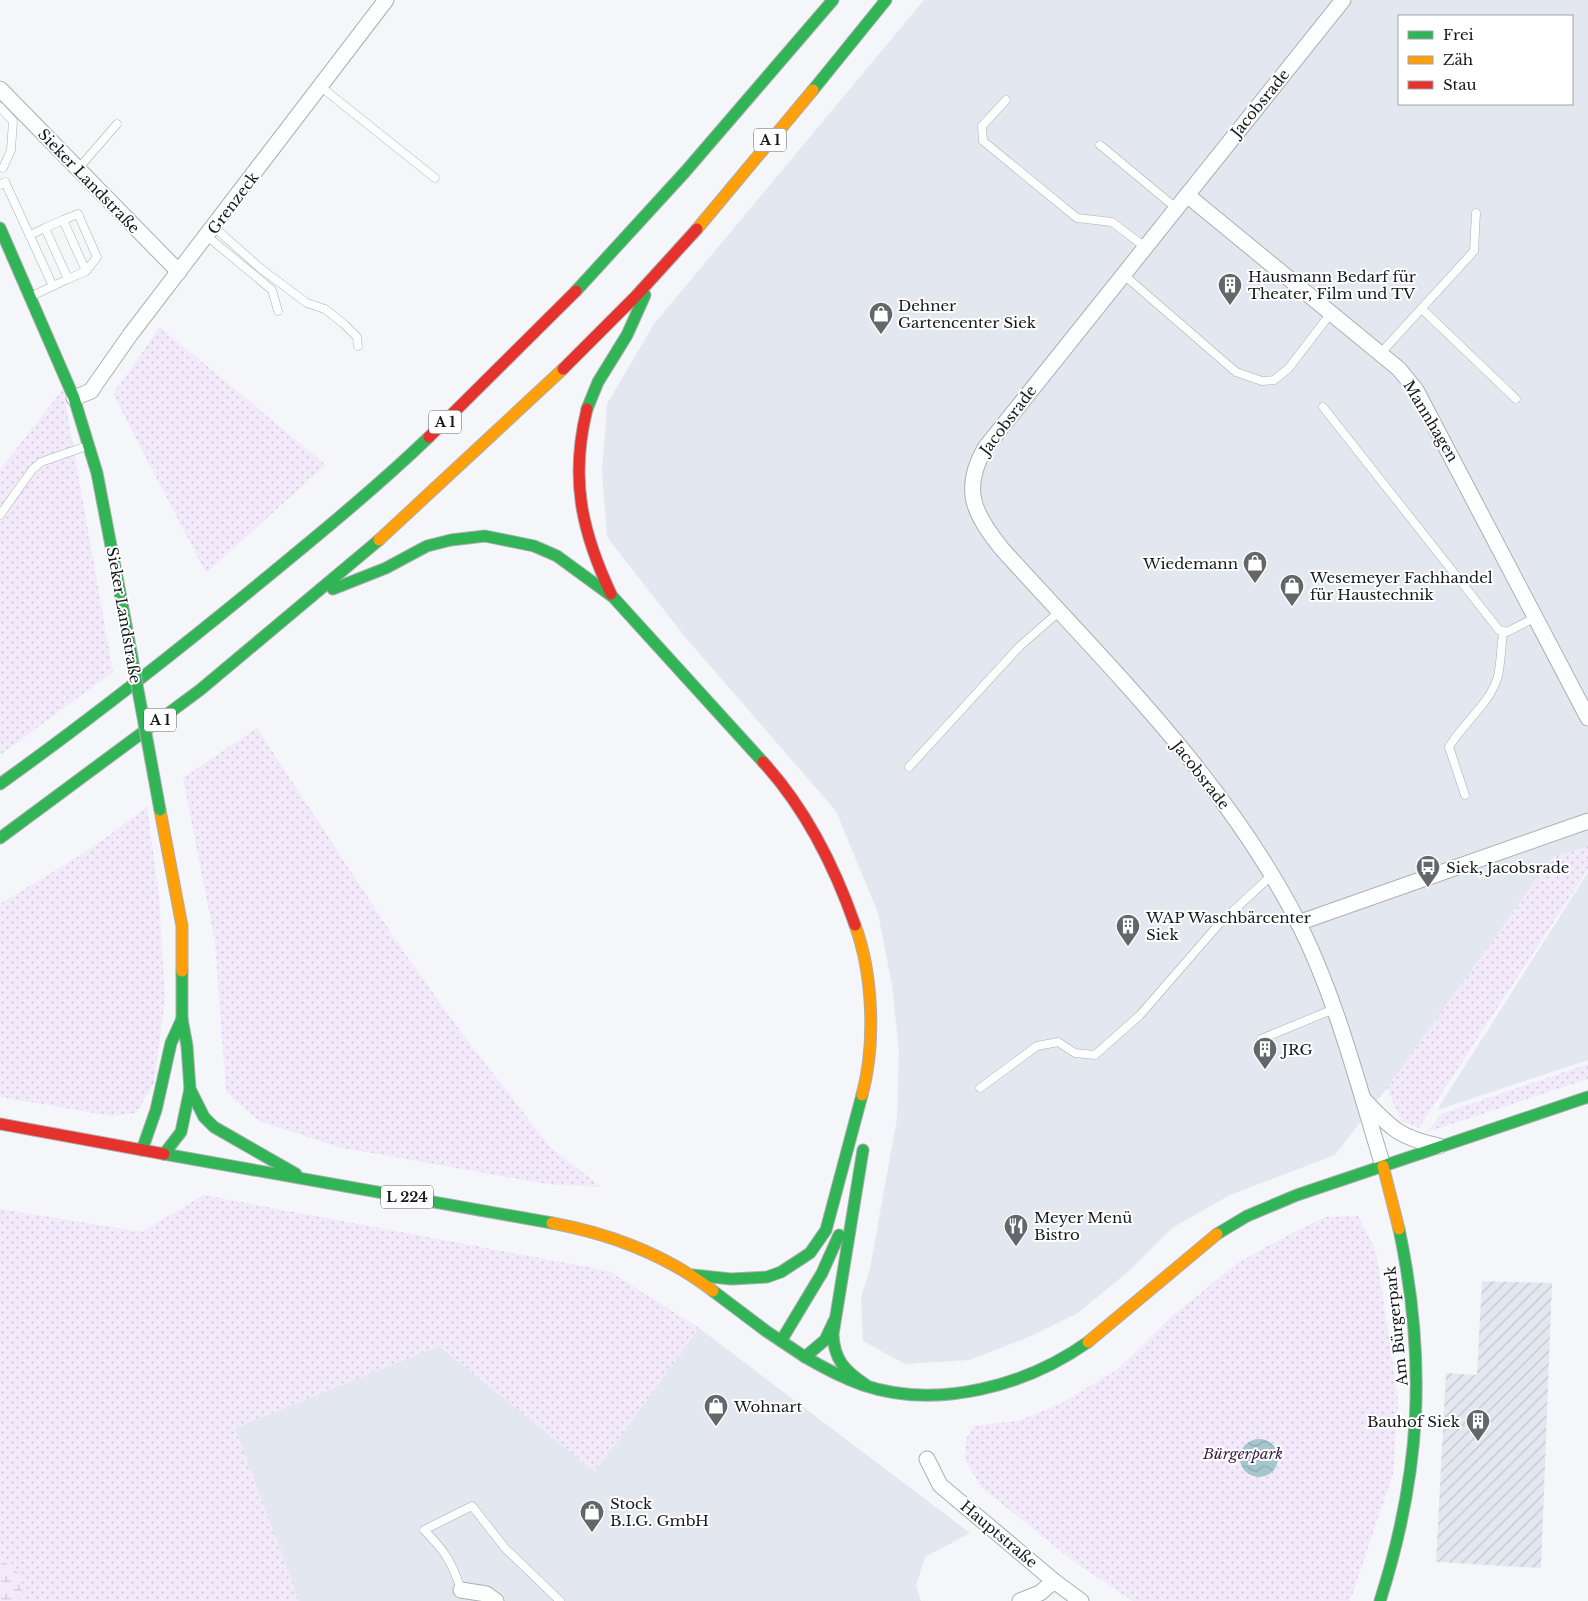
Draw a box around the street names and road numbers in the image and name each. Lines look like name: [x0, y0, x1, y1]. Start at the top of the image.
street label: Jacobsrade: [1225, 65, 1293, 143]
street label: Sieker Landstraße: [34, 125, 144, 237]
road number: A 1: [754, 128, 786, 152]
street label: Grenzeck: [203, 167, 263, 238]
street label: Mannhagen: [1399, 377, 1463, 465]
street label: Jacobsrade: [974, 381, 1040, 460]
road number: A 1: [429, 411, 461, 434]
street label: Sieker Landstraße: [103, 545, 145, 685]
road number: A 1: [144, 708, 176, 732]
street label: Jacobsrade: [1167, 735, 1234, 813]
road number: L 224: [381, 1186, 433, 1208]
street label: Am Bürgerpark: [1380, 1265, 1412, 1388]
street label: Hauptstraße: [957, 1496, 1041, 1572]

